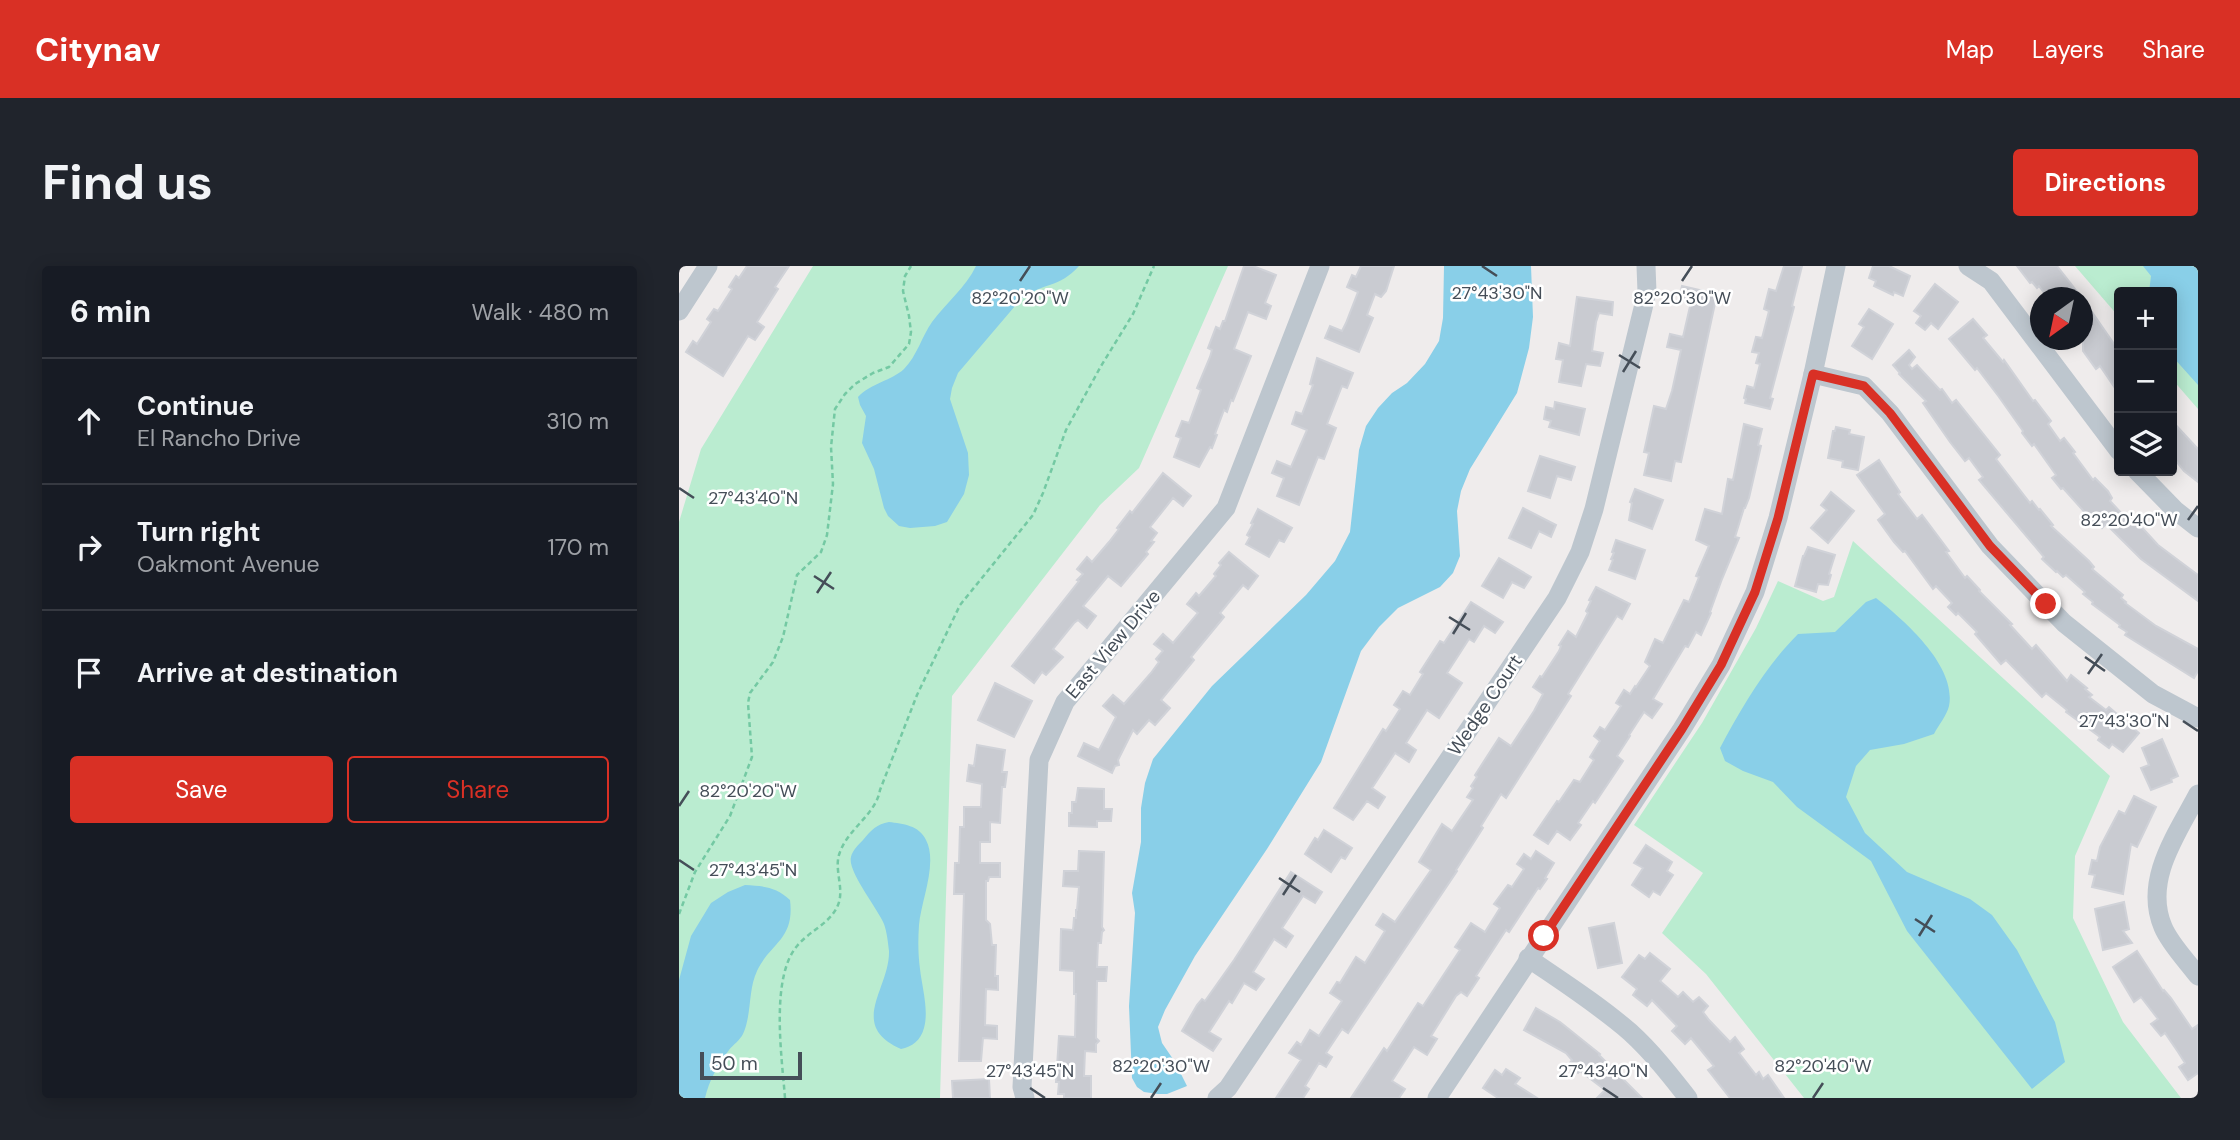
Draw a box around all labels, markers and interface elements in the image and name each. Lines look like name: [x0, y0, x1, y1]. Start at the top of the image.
text: Citynav: [35, 28, 160, 71]
text: Map: [1946, 34, 1994, 65]
text: Layers: [2032, 34, 2104, 65]
text: Share: [2142, 34, 2205, 65]
button: Directions: [2013, 149, 2198, 216]
text: Find us: [42, 150, 213, 214]
text: 27°43'30"N: [1452, 281, 1542, 305]
text: 82°20'20"W: [971, 286, 1069, 310]
text: 82°20'30"W: [1633, 286, 1731, 310]
north arrow: [2030, 287, 2093, 350]
map controls: [2114, 287, 2177, 476]
button: +: [2114, 287, 2177, 350]
text: 6 min: [70, 292, 151, 331]
text: Walk · 480 m: [472, 297, 609, 327]
button: −: [2114, 350, 2177, 413]
text: Continue: [137, 389, 254, 423]
icon: ahead: [70, 402, 108, 440]
text: 310 m: [546, 406, 609, 436]
button: layers: [2114, 413, 2177, 476]
text: El Rancho Drive: [137, 423, 301, 453]
text: 27°43'40"N: [708, 486, 798, 510]
text: 82°20'40"W: [2080, 508, 2178, 532]
text: Turn right: [137, 515, 261, 549]
icon: right: [70, 528, 108, 566]
text: 170 m: [548, 532, 609, 562]
text: Oakmont Avenue: [137, 549, 320, 579]
street label: East View Drive: [1060, 584, 1166, 704]
route end: [2030, 588, 2061, 619]
street label: Wedge Court: [1442, 650, 1528, 760]
icon: arrive: [70, 654, 108, 692]
text: Arrive at destination: [137, 656, 398, 690]
text: 27°43'30"N: [2079, 709, 2169, 733]
button: Save: [70, 756, 333, 823]
button: Share: [347, 756, 609, 823]
text: 82°20'20"W: [699, 779, 797, 803]
text: 27°43'45"N: [709, 858, 797, 882]
route start: [1528, 920, 1559, 951]
scale bar: [700, 1049, 801, 1081]
text: 50 m: [711, 1051, 758, 1076]
text: 82°20'30"W: [1112, 1054, 1210, 1078]
text: 82°20'40"W: [1774, 1054, 1872, 1078]
text: 27°43'45"N: [986, 1059, 1074, 1083]
text: 27°43'40"N: [1558, 1059, 1648, 1083]

